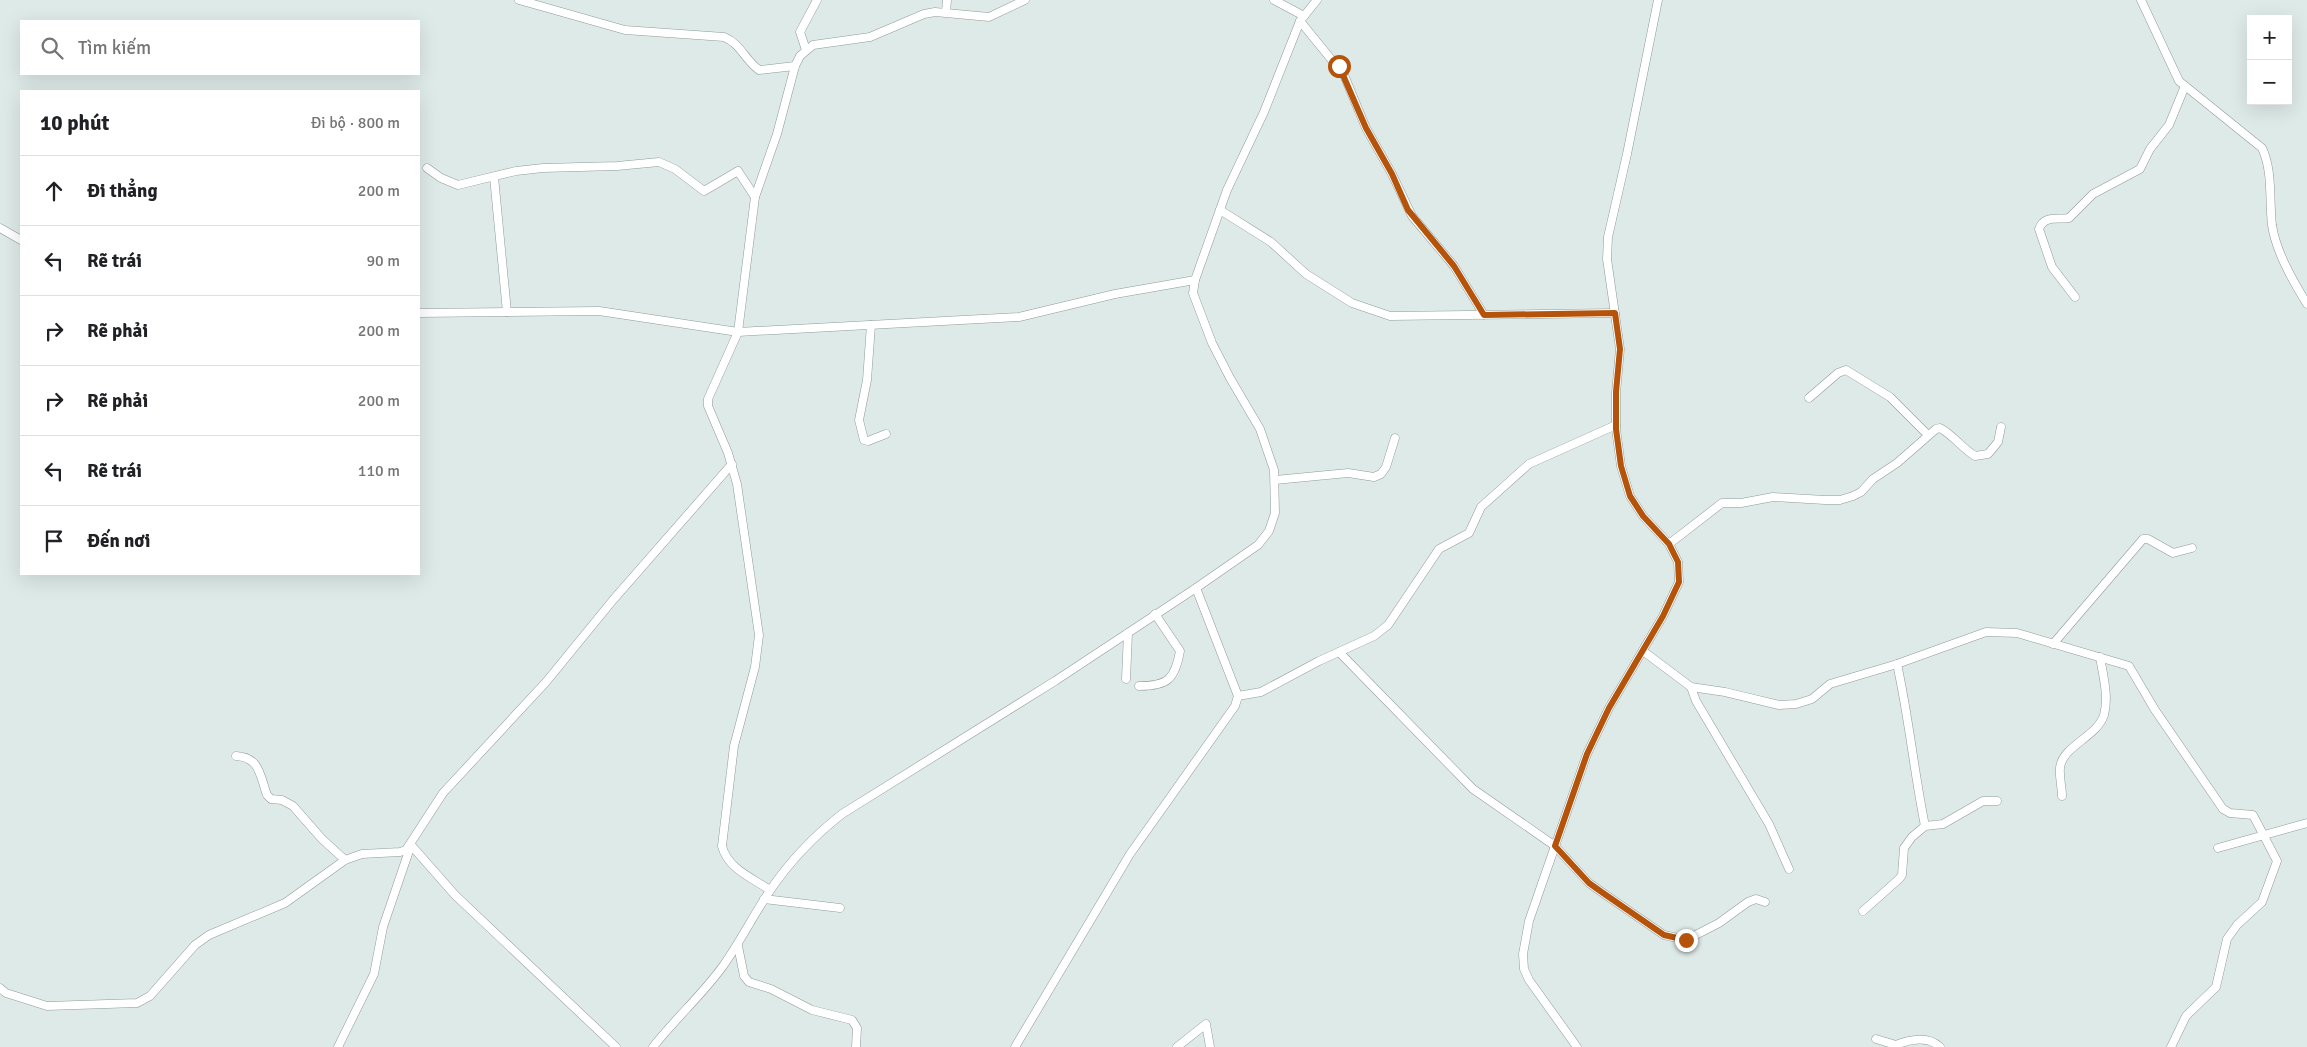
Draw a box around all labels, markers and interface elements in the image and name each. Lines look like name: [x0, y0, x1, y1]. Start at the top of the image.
map controls: [2247, 15, 2292, 105]
button: +: [2247, 15, 2292, 60]
search box: [20, 20, 420, 75]
icon: search: [38, 34, 66, 62]
text: Tìm kiếm: [78, 36, 151, 60]
route start: [1328, 55, 1351, 78]
button: −: [2247, 60, 2292, 105]
text: 10 phút: [40, 110, 109, 136]
text: Đi bộ · 800 m: [311, 113, 400, 133]
icon: ahead: [40, 177, 68, 205]
text: Đi thẳng: [87, 179, 158, 203]
text: 200 m: [358, 181, 400, 201]
icon: left: [40, 247, 68, 275]
text: Rẽ trái: [87, 249, 142, 273]
text: 90 m: [366, 251, 400, 271]
icon: right: [40, 317, 68, 345]
text: Rẽ phải: [87, 319, 148, 343]
text: 200 m: [358, 321, 400, 341]
icon: right: [40, 387, 68, 415]
text: Rẽ phải: [87, 389, 148, 413]
text: 200 m: [358, 391, 400, 411]
icon: left: [40, 457, 68, 485]
text: Rẽ trái: [87, 459, 142, 483]
text: 110 m: [358, 461, 400, 481]
icon: arrive: [40, 527, 68, 555]
text: Đến nơi: [87, 529, 150, 553]
route end: [1675, 929, 1698, 952]

